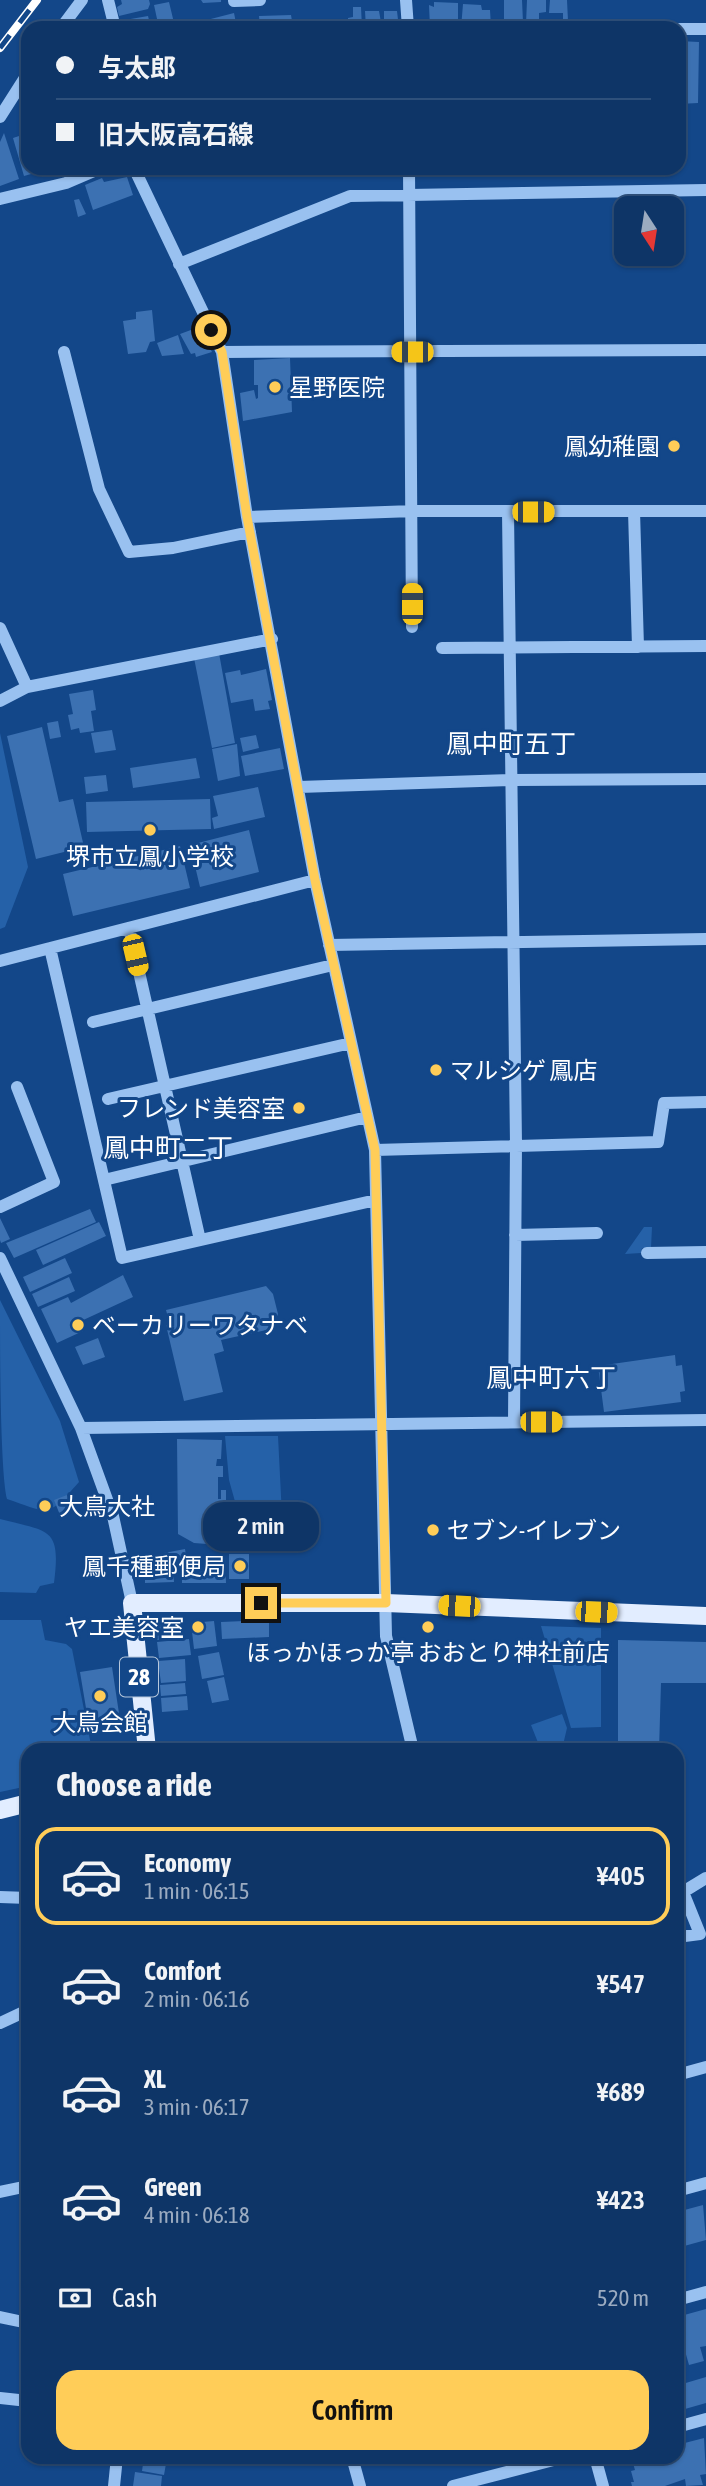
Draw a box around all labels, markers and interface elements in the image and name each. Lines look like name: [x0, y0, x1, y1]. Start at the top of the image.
text: 与太郎: [98, 53, 176, 83]
text: 旧大阪高石線: [98, 120, 254, 150]
north arrow: [614, 196, 684, 266]
map controls: [614, 196, 684, 266]
route start: [195, 314, 227, 346]
car: [392, 342, 434, 363]
place label: 星野医院: [289, 374, 385, 401]
marker: 星野医院: [267, 379, 283, 395]
place label: 鳳幼稚園: [564, 433, 660, 460]
marker: 鳳幼稚園: [666, 438, 682, 454]
car: [513, 502, 555, 523]
car: [402, 583, 423, 625]
district label: 鳳中町五丁: [446, 729, 576, 759]
marker: 堺市立鳳小学校: [142, 822, 158, 838]
place label: 堺市立鳳小学校: [66, 843, 234, 870]
car: [121, 932, 150, 978]
place label: マルシゲ 鳳店: [450, 1057, 597, 1084]
marker: マルシゲ 鳳店: [428, 1062, 444, 1078]
place label: フレンド美容室: [117, 1095, 285, 1122]
marker: フレンド美容室: [291, 1100, 307, 1116]
district label: 鳳中町二丁: [103, 1133, 233, 1163]
place label: ベーカリーワタナベ: [92, 1312, 308, 1339]
marker: ベーカリーワタナベ: [70, 1317, 86, 1333]
district label: 鳳中町六丁: [486, 1363, 616, 1393]
car: [521, 1412, 563, 1433]
place label: 大鳥大社: [59, 1493, 155, 1520]
marker: 大鳥大社: [37, 1498, 53, 1514]
callout: 2 min: [203, 1502, 319, 1550]
text: 2 min: [238, 1513, 284, 1539]
place label: セブン-イレブン: [447, 1517, 621, 1544]
marker: セブン-イレブン: [425, 1522, 441, 1538]
place label: 鳳千種郵便局: [82, 1553, 226, 1580]
marker: 鳳千種郵便局: [232, 1558, 248, 1574]
route end: [245, 1587, 277, 1619]
car: [438, 1594, 481, 1618]
car: [575, 1601, 618, 1623]
place label: ヤエ美容室: [64, 1614, 184, 1641]
marker: ヤエ美容室: [190, 1619, 206, 1635]
marker: ほっかほっか亭 おおとり神社前店: [420, 1619, 436, 1635]
place label: ほっかほっか亭 おおとり神社前店: [246, 1639, 610, 1666]
road number: 28: [120, 1658, 158, 1696]
marker: 大鳥会館: [92, 1688, 108, 1704]
place label: 大鳥会館: [52, 1709, 148, 1736]
text: Choose a ride: [56, 1766, 212, 1803]
icon: car: [60, 1845, 123, 1908]
text: Economy: [144, 1848, 231, 1878]
text: ¥405: [597, 1861, 645, 1891]
text: 1 min · 06:15: [144, 1878, 250, 1904]
icon: car: [60, 1953, 123, 2016]
text: Comfort: [144, 1956, 221, 1986]
text: ¥547: [597, 1969, 645, 1999]
text: 2 min · 06:16: [144, 1986, 250, 2012]
icon: car: [60, 2061, 123, 2124]
text: XL: [144, 2064, 166, 2094]
text: ¥689: [597, 2077, 645, 2107]
text: 3 min · 06:17: [144, 2094, 250, 2120]
icon: car: [60, 2169, 123, 2232]
text: Green: [144, 2172, 202, 2202]
text: ¥423: [597, 2185, 645, 2215]
text: 4 min · 06:18: [144, 2202, 250, 2228]
icon: cash: [56, 2279, 94, 2317]
text: Cash: [112, 2283, 158, 2313]
text: 520 m: [597, 2285, 649, 2311]
button: Confirm: [56, 2370, 649, 2450]

